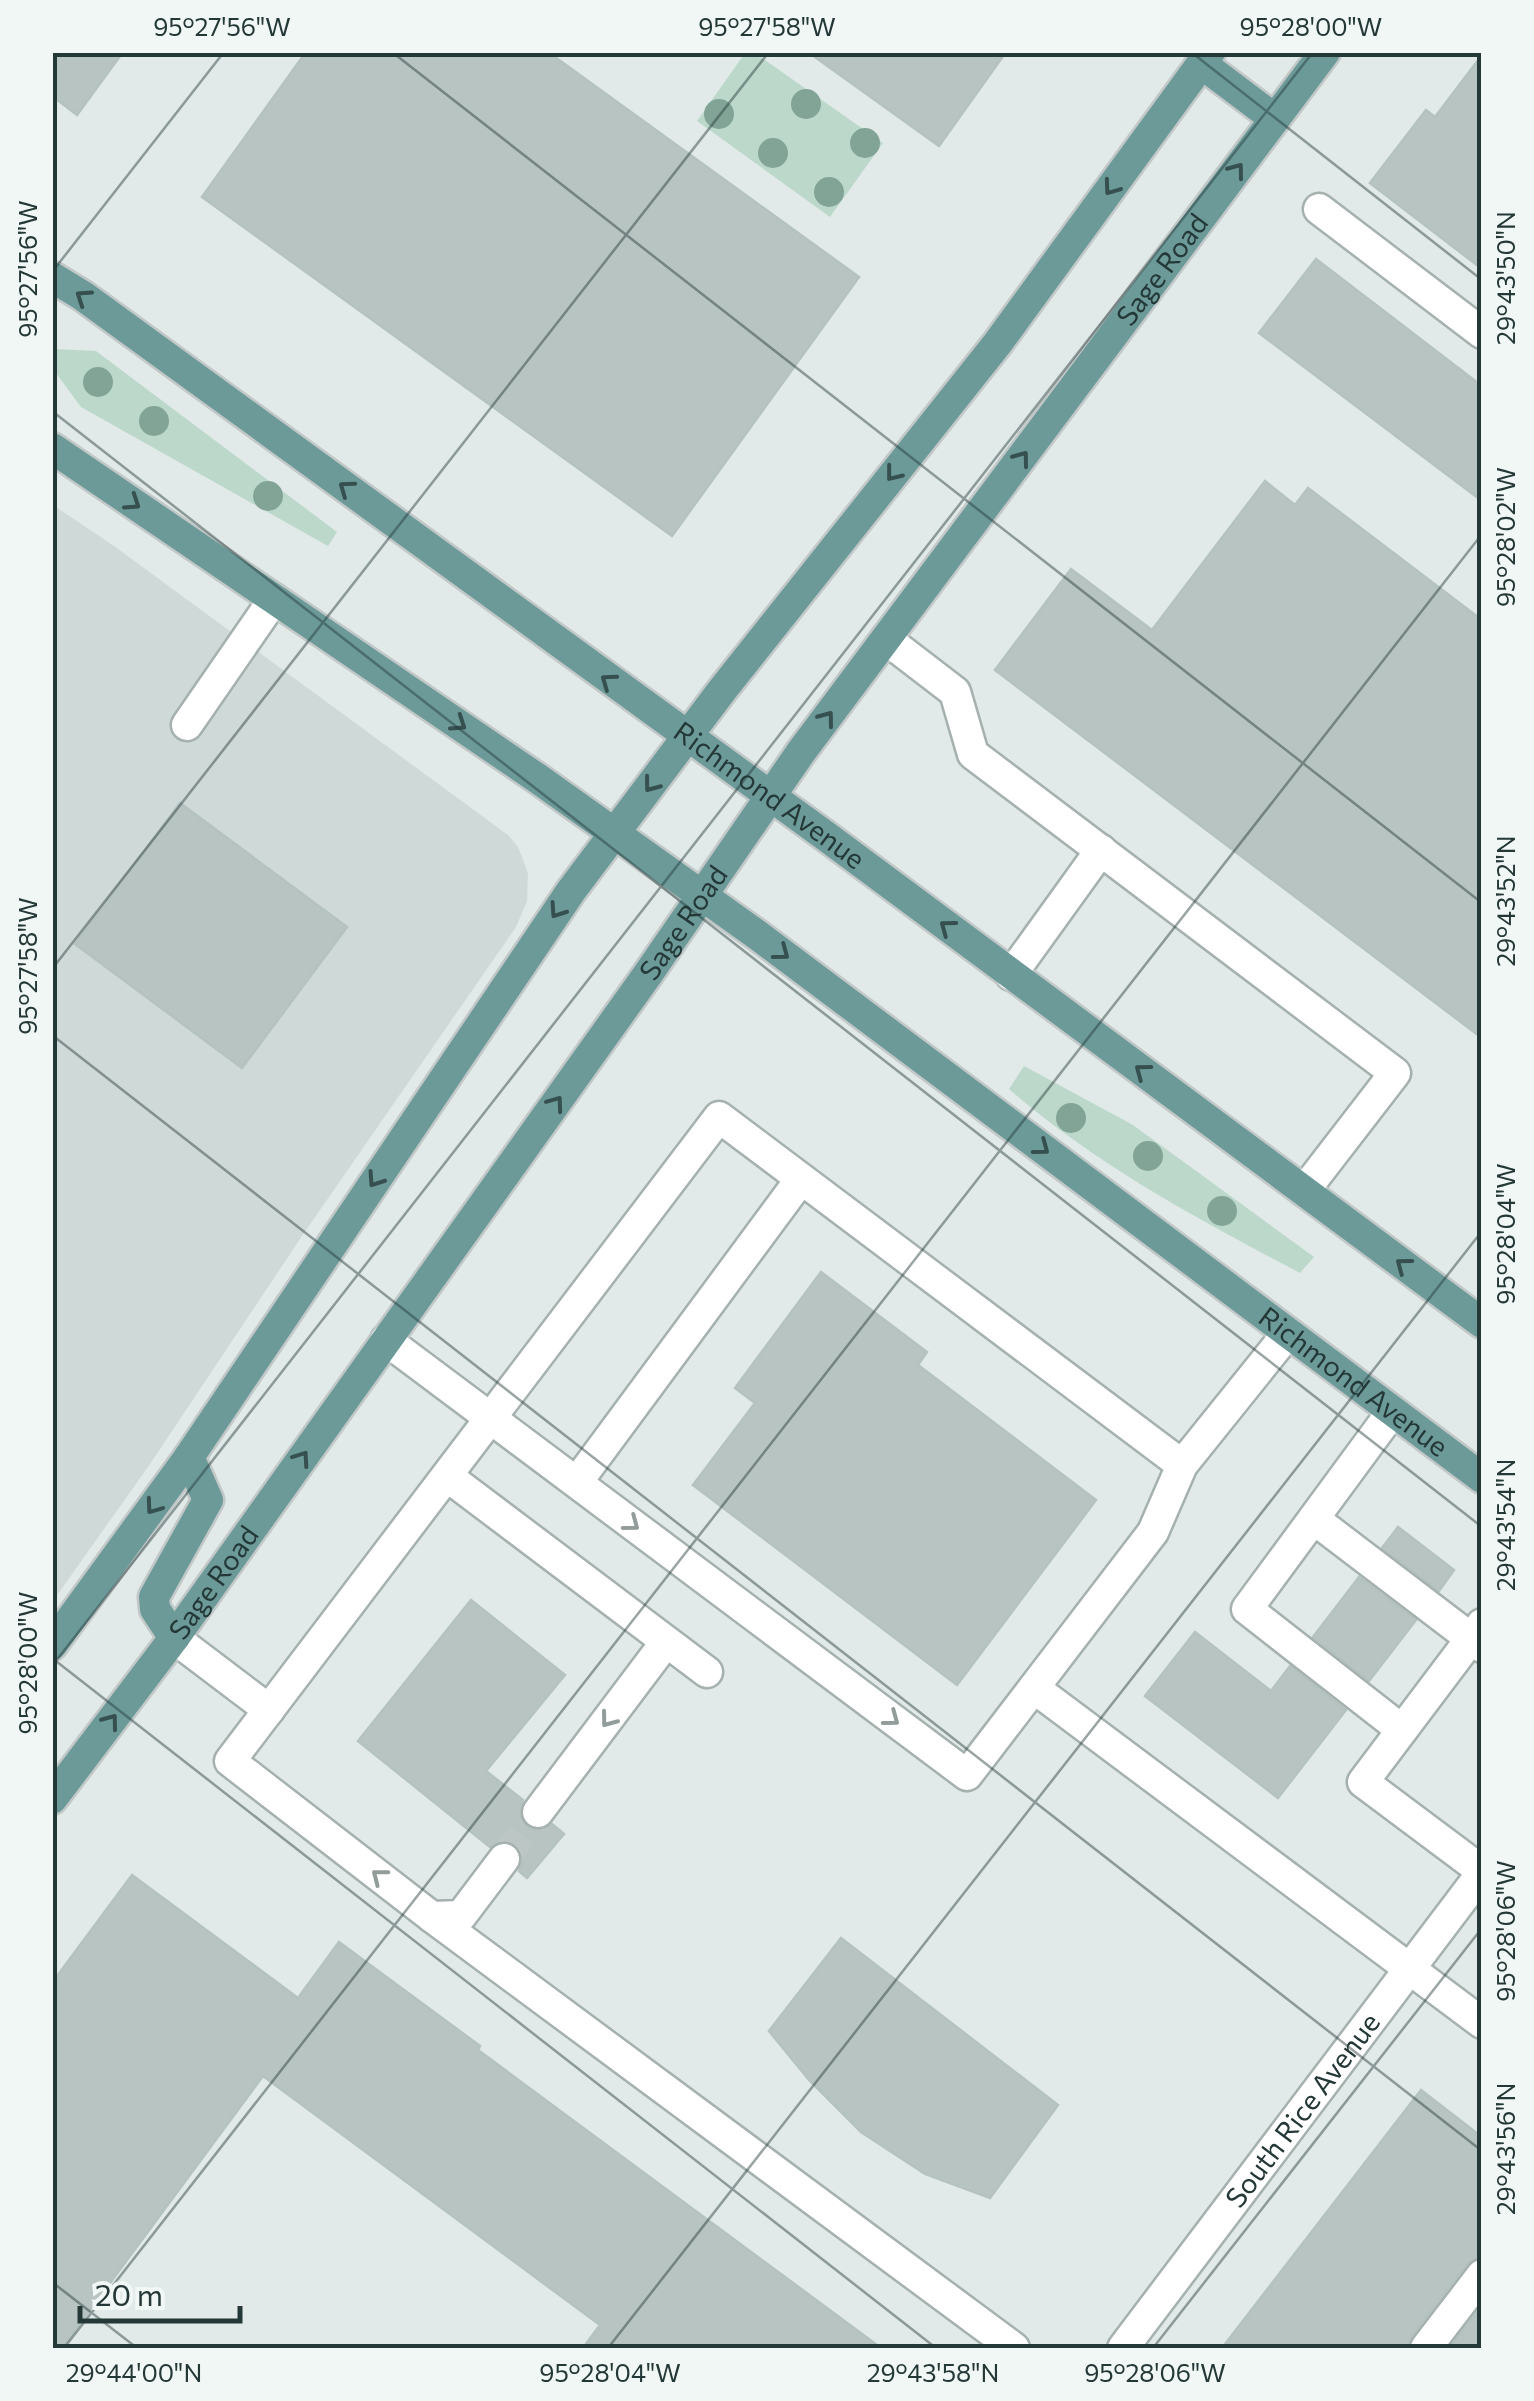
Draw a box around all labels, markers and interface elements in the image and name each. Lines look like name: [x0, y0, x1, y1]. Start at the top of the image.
text: 95°27'56"W: [153, 11, 291, 41]
text: 95°27'58"W: [698, 11, 836, 41]
text: 95°28'00"W: [1240, 11, 1382, 41]
one-way arrow: [1226, 163, 1243, 181]
one-way arrow: [1105, 176, 1123, 195]
text: 95°27'56"W: [12, 200, 42, 338]
street label: Sage Road: [1108, 206, 1214, 332]
text: 29°43'50"N: [1490, 211, 1520, 345]
one-way arrow: [76, 291, 95, 309]
one-way arrow: [1010, 451, 1027, 469]
one-way arrow: [887, 463, 905, 481]
text: 95°28'02"W: [1490, 467, 1520, 607]
one-way arrow: [339, 483, 357, 500]
one-way arrow: [122, 491, 141, 509]
one-way arrow: [601, 675, 619, 692]
one-way arrow: [815, 711, 832, 729]
one-way arrow: [447, 712, 466, 730]
street label: Richmond Avenue: [668, 713, 872, 875]
one-way arrow: [646, 774, 663, 792]
text: 29°43'52"N: [1490, 835, 1520, 967]
street label: Sage Road: [631, 858, 734, 986]
text: 95°27'58"W: [12, 897, 42, 1035]
one-way arrow: [551, 900, 569, 919]
one-way arrow: [940, 922, 958, 939]
one-way arrow: [771, 942, 789, 959]
one-way arrow: [1135, 1066, 1153, 1083]
one-way arrow: [544, 1096, 561, 1114]
one-way arrow: [1031, 1136, 1049, 1153]
text: 95°28'04"W: [1490, 1163, 1520, 1305]
one-way arrow: [368, 1170, 387, 1188]
one-way arrow: [1396, 1259, 1414, 1276]
street label: Richmond Avenue: [1253, 1299, 1455, 1463]
one-way arrow: [290, 1451, 308, 1470]
text: 29°43'54"N: [1490, 1459, 1520, 1591]
one-way arrow: [147, 1496, 164, 1514]
one-way arrow: [621, 1512, 639, 1529]
street label: Sage Road: [161, 1519, 265, 1645]
text: 95°28'00"W: [12, 1592, 42, 1734]
one-way arrow: [881, 1707, 899, 1724]
one-way arrow: [602, 1709, 619, 1727]
one-way arrow: [100, 1714, 117, 1732]
text: 95°28'06"W: [1490, 1860, 1520, 2002]
one-way arrow: [372, 1870, 390, 1888]
street label: South Rice Avenue: [1217, 2006, 1386, 2214]
text: 29°43'56"N: [1490, 2083, 1520, 2215]
scale bar: [80, 2261, 240, 2323]
text: 20 m: [95, 2275, 163, 2312]
text: 29°44'00"N: [66, 2357, 202, 2387]
text: 95°28'04"W: [539, 2357, 681, 2387]
text: 29°43'58"N: [867, 2357, 999, 2387]
text: 95°28'06"W: [1084, 2357, 1226, 2387]

